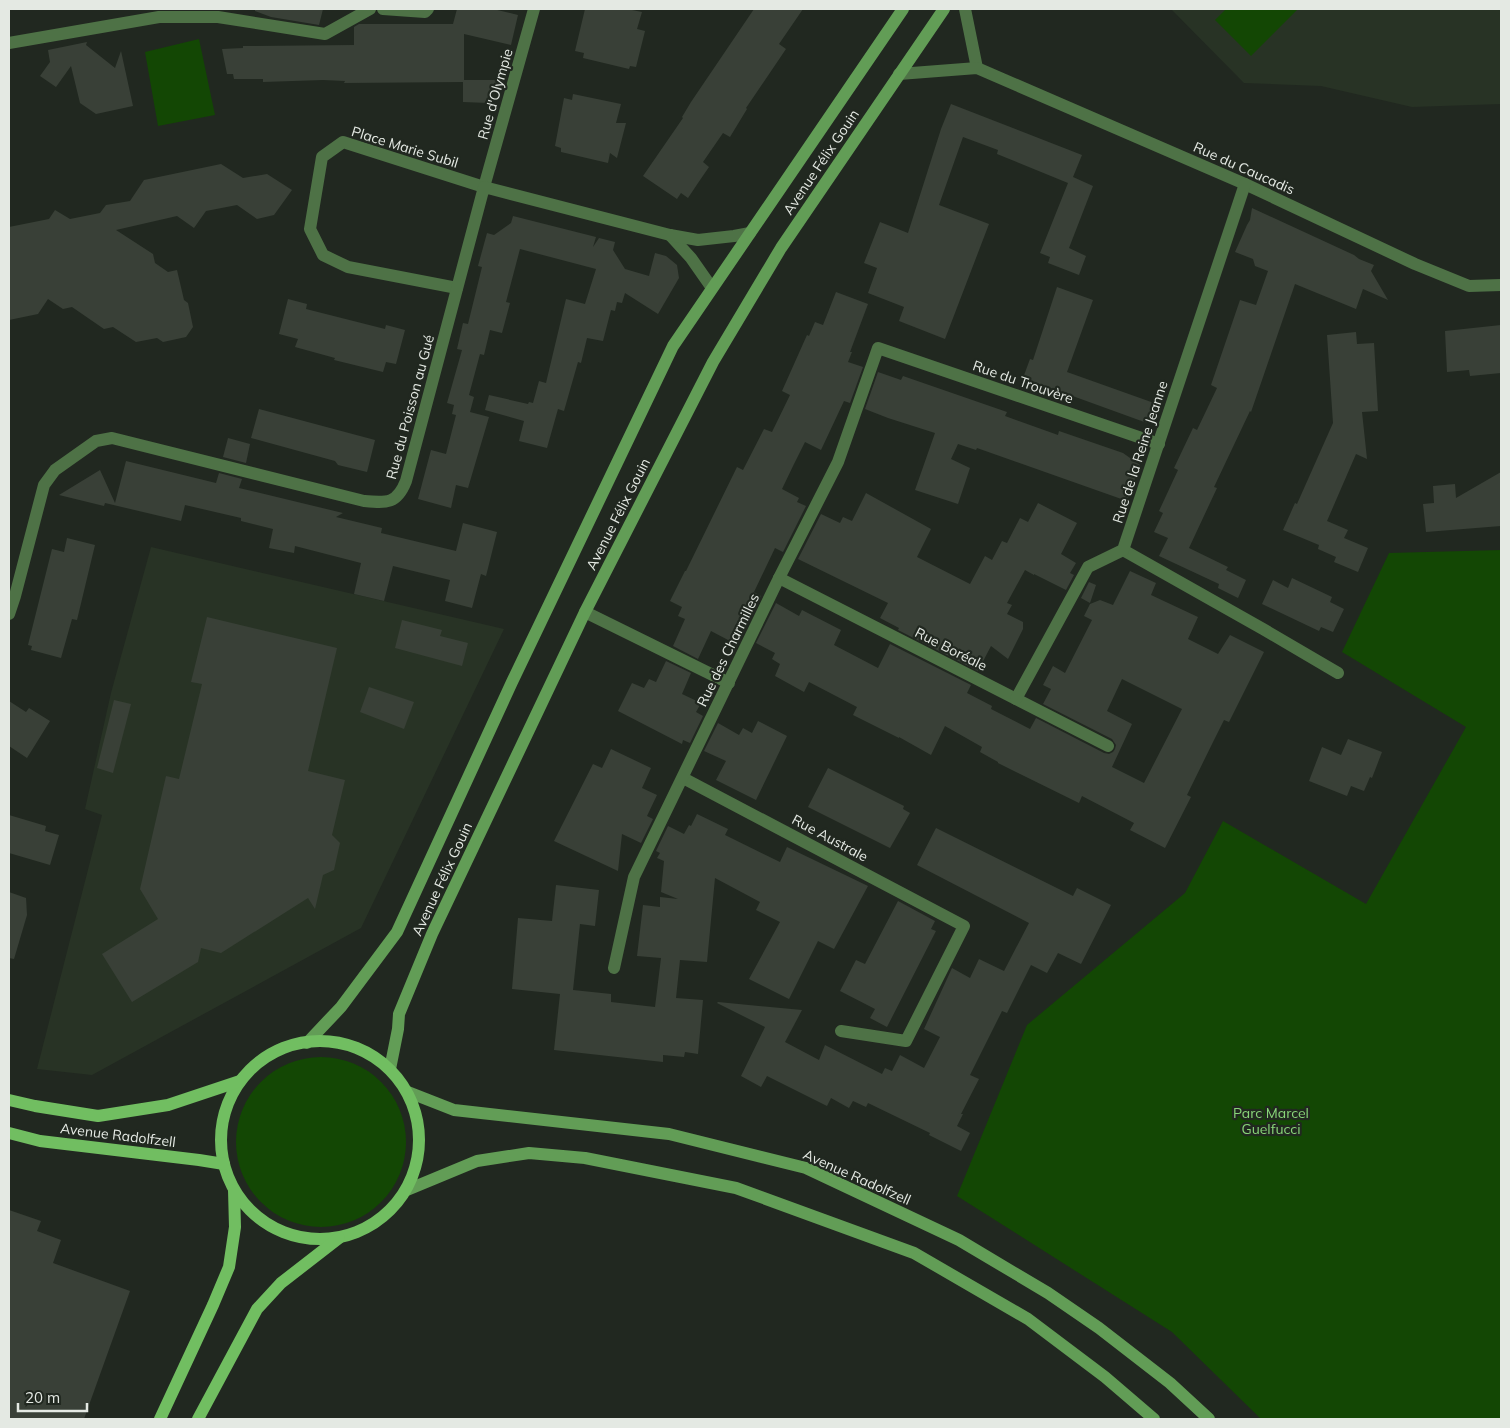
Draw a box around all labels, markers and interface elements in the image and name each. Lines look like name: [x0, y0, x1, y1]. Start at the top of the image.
street label: Rue d'Olympie: [473, 46, 517, 142]
street label: Avenue Félix Gouin: [779, 106, 863, 218]
street label: Place Marie Subil: [349, 122, 461, 172]
street label: Rue du Caucadis: [1191, 138, 1297, 198]
street label: Rue du Poisson au Gué: [382, 333, 438, 481]
street label: Rue du Trouvère: [970, 356, 1076, 408]
street label: Rue de la Reine Jeanne: [1108, 379, 1172, 525]
street label: Avenue Félix Gouin: [582, 455, 654, 573]
street label: Rue des Charmilles: [693, 590, 763, 710]
street label: Rue Boréale: [912, 623, 990, 675]
street label: Rue Australe: [789, 810, 871, 866]
street label: Avenue Félix Gouin: [408, 819, 476, 939]
park label: Parc Marcel Guelfucci: [1233, 1104, 1309, 1138]
street label: Avenue Radolfzell: [59, 1119, 177, 1151]
street label: Avenue Radolfzell: [800, 1145, 914, 1209]
scale bar: [18, 1380, 86, 1412]
text: 20 m: [25, 1388, 60, 1407]

